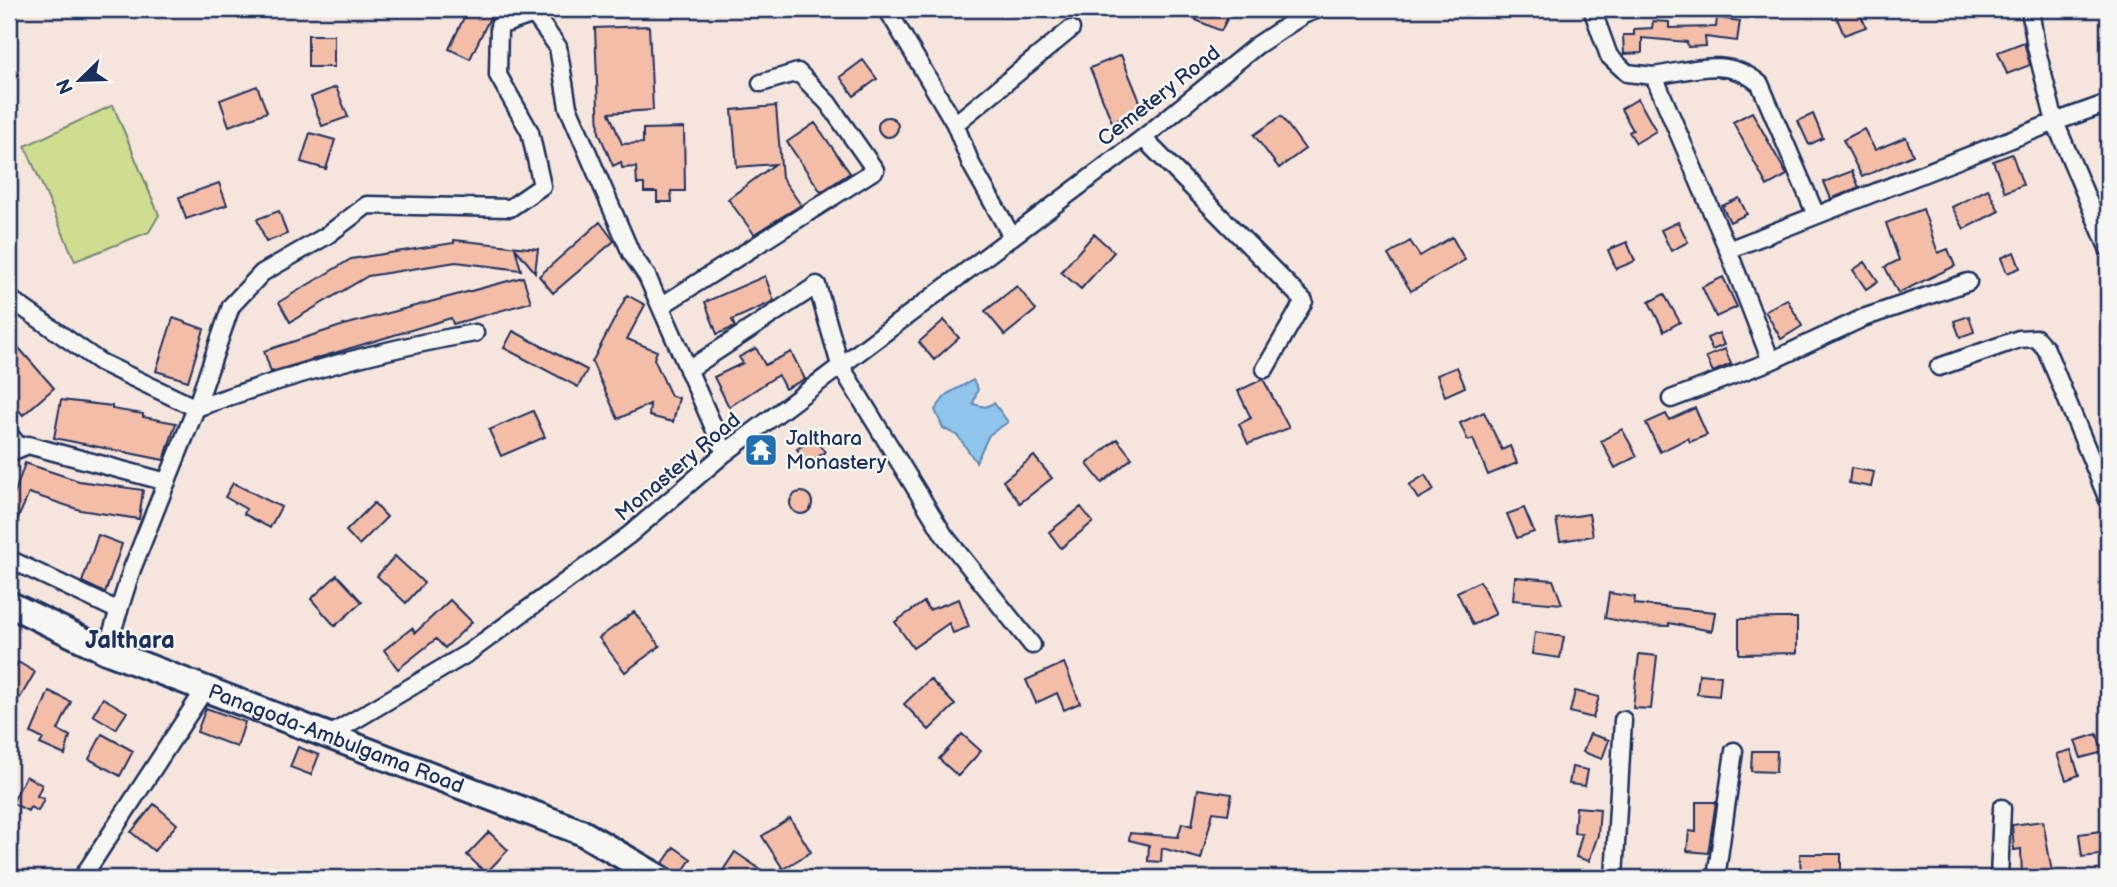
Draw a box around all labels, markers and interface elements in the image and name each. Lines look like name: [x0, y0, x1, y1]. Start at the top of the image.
street label: Cemetery Road: [1093, 40, 1225, 152]
north arrow: [46, 46, 116, 116]
text: N: [52, 75, 79, 97]
street label: Monastery Road: [610, 407, 746, 527]
place label: Jalthara Monastery: [786, 426, 887, 475]
temple icon: Jalthara Monastery: [742, 431, 780, 469]
district label: Jalthara: [85, 626, 175, 655]
street label: Panagoda-Ambulgama Road: [205, 679, 467, 799]

